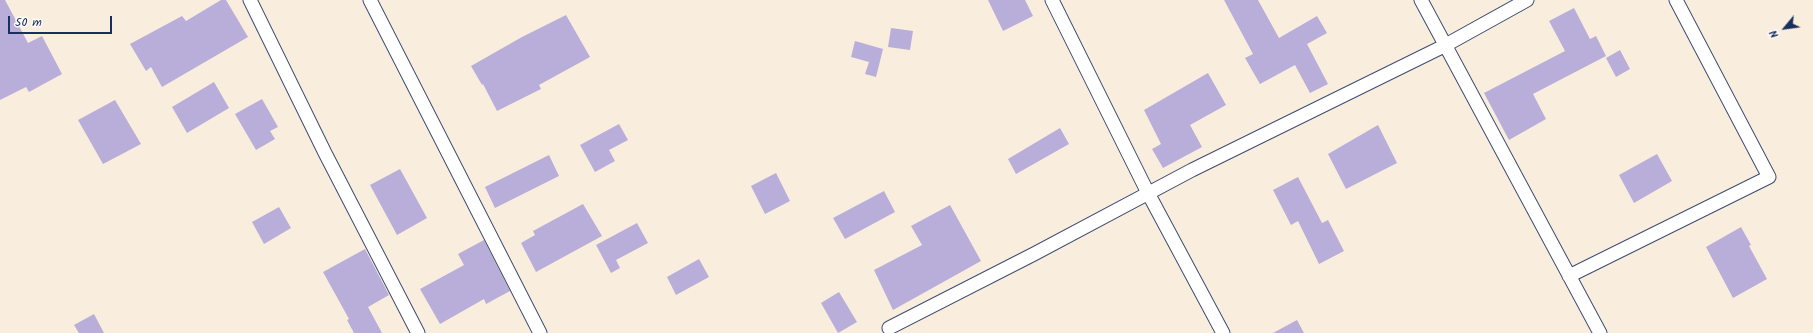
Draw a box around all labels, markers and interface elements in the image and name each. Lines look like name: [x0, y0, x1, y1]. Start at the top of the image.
scale bar: [10, 8, 114, 34]
north arrow: [1765, 8, 1805, 48]
text: 50 m: [15, 13, 42, 32]
text: N: [1765, 26, 1784, 41]

